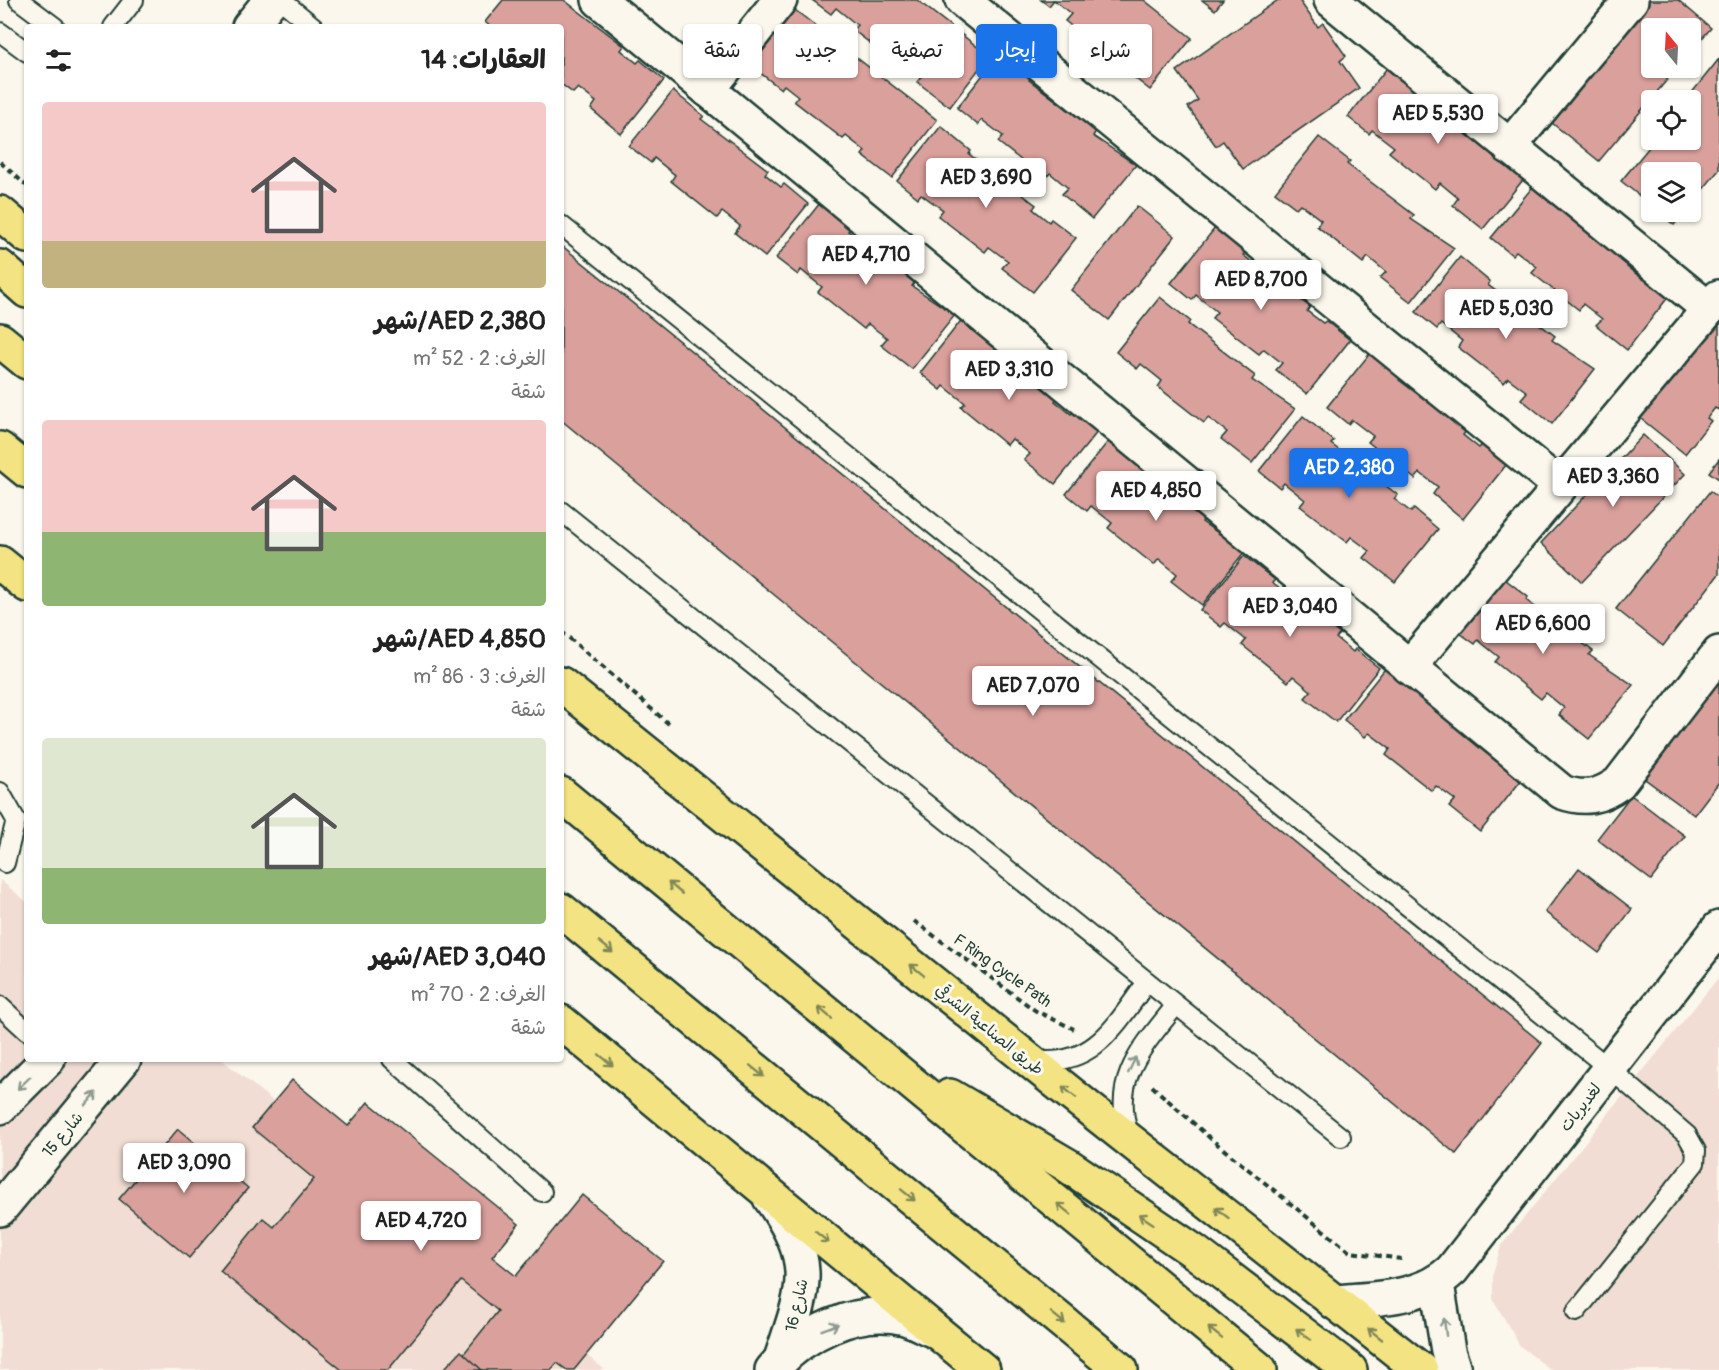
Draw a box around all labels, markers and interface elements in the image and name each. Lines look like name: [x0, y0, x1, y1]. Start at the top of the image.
north arrow: [1641, 18, 1701, 78]
map controls: [1641, 18, 1701, 222]
chip: شقة: [683, 24, 762, 78]
chip: جديد: [774, 24, 858, 78]
chip: تصفية: [870, 24, 964, 78]
chip: إيجار: [976, 24, 1057, 78]
chip: شراء: [1069, 24, 1152, 78]
icon: filters: [42, 44, 75, 77]
text: العقارات: 14: [421, 44, 546, 76]
button: locate: [1641, 90, 1701, 150]
pin: AED 5,530: [1369, 94, 1507, 145]
text: AED 5,530: [1392, 101, 1484, 126]
icon: home: [240, 141, 348, 249]
pin: AED 3,690: [917, 158, 1055, 209]
button: layers: [1641, 162, 1701, 222]
text: AED 3,690: [940, 165, 1032, 190]
pin: AED 4,710: [797, 235, 935, 286]
text: AED 4,710: [822, 242, 911, 267]
pin: AED 8,700: [1192, 260, 1330, 311]
text: AED 8,700: [1214, 267, 1308, 292]
pin: AED 5,030: [1437, 289, 1575, 340]
text: AED 5,030: [1459, 296, 1553, 321]
text: AED 2,380/شهر: [375, 305, 546, 337]
text: الغرف: 2 · 52 m²: [413, 346, 546, 371]
pin: AED 3,310: [940, 350, 1078, 401]
text: AED 3,310: [964, 357, 1054, 382]
text: شقة: [511, 379, 546, 404]
pin: AED 2,380: [1280, 448, 1418, 499]
text: AED 2,380: [1303, 455, 1395, 480]
pin: AED 3,360: [1544, 457, 1682, 508]
icon: home: [240, 459, 348, 567]
text: AED 3,360: [1567, 464, 1659, 489]
pin: AED 4,850: [1087, 471, 1225, 522]
text: AED 4,850: [1110, 478, 1202, 503]
pin: AED 3,040: [1221, 587, 1359, 638]
text: AED 3,040: [1242, 594, 1338, 619]
pin: AED 6,600: [1474, 604, 1612, 655]
text: AED 6,600: [1495, 611, 1591, 636]
text: AED 4,850/شهر: [374, 623, 546, 655]
text: الغرف: 3 · 86 m²: [413, 664, 546, 689]
pin: AED 7,070: [964, 666, 1102, 717]
text: AED 7,070: [986, 673, 1080, 698]
text: شقة: [511, 697, 546, 722]
icon: home: [240, 777, 348, 885]
one-way arrow: [667, 882, 683, 895]
street label: F Ring Cycle Path: [950, 930, 1055, 1012]
one-way arrow: [598, 940, 613, 954]
text: AED 3,040/شهر: [369, 941, 546, 973]
one-way arrow: [909, 964, 925, 977]
street label: طريق الصناعية الشرقي: [930, 979, 1048, 1080]
text: الغرف: 2 · 70 m²: [411, 982, 546, 1007]
one-way arrow: [817, 1006, 833, 1019]
text: شقة: [511, 1015, 546, 1040]
one-way arrow: [598, 1053, 614, 1066]
one-way arrow: [1127, 1057, 1139, 1075]
one-way arrow: [749, 1064, 765, 1077]
one-way arrow: [17, 1075, 32, 1090]
street label: لغديريات: [1556, 1080, 1606, 1136]
one-way arrow: [1061, 1086, 1077, 1099]
one-way arrow: [84, 1092, 98, 1107]
street label: شارع 15: [38, 1108, 88, 1162]
pin: AED 3,090: [115, 1143, 253, 1194]
text: AED 3,090: [137, 1150, 231, 1175]
one-way arrow: [899, 1188, 915, 1201]
pin: AED 4,720: [352, 1201, 490, 1252]
one-way arrow: [1057, 1202, 1072, 1216]
one-way arrow: [1214, 1207, 1230, 1220]
text: AED 4,720: [375, 1208, 467, 1233]
one-way arrow: [1138, 1212, 1155, 1225]
one-way arrow: [814, 1230, 830, 1243]
street label: شارع 16: [781, 1277, 814, 1334]
one-way arrow: [1050, 1312, 1066, 1325]
one-way arrow: [1439, 1318, 1450, 1337]
one-way arrow: [820, 1321, 839, 1332]
one-way arrow: [1208, 1326, 1223, 1340]
one-way arrow: [1295, 1328, 1311, 1341]
one-way arrow: [1368, 1328, 1384, 1340]

